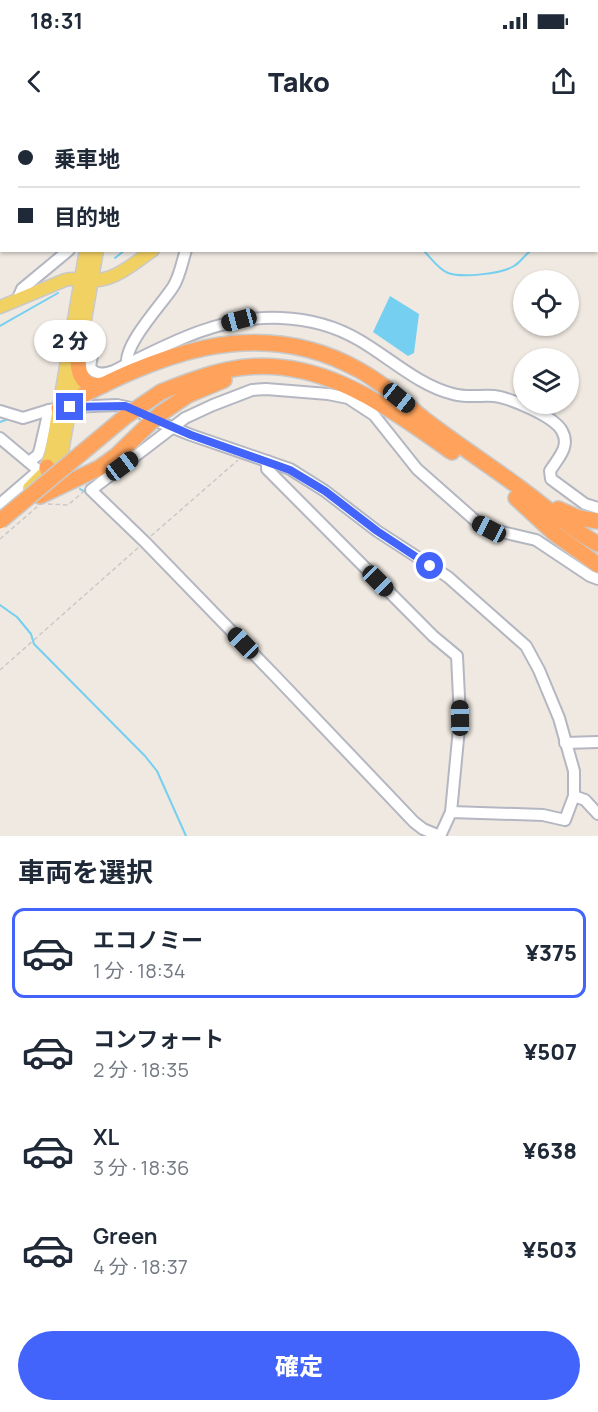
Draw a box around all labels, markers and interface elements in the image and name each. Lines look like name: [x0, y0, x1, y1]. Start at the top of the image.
text: 18:31: [30, 6, 83, 36]
text: Tako: [268, 63, 330, 100]
icon: back: [18, 65, 51, 98]
icon: share: [547, 65, 580, 98]
text: 乗車地: [54, 144, 120, 174]
text: 目的地: [54, 202, 120, 232]
map controls: [513, 270, 579, 414]
button: locate: [513, 270, 579, 336]
car: [219, 307, 259, 333]
callout: 2 分: [34, 320, 106, 362]
text: 2 分: [52, 327, 88, 354]
button: layers: [513, 348, 579, 414]
car: [379, 380, 419, 416]
route end: [56, 393, 83, 420]
car: [102, 448, 142, 484]
car: [469, 513, 509, 545]
route start: [416, 552, 443, 579]
car: [359, 562, 397, 600]
car: [224, 624, 262, 662]
car: [451, 700, 469, 736]
text: 車両を選択: [18, 853, 153, 890]
text: エコノミー: [93, 925, 203, 955]
icon: car: [21, 926, 75, 980]
text: ¥375: [525, 938, 577, 968]
text: 1 分 · 18:34: [93, 957, 186, 984]
text: コンフォート: [93, 1024, 224, 1054]
icon: car: [21, 1025, 75, 1079]
text: ¥507: [523, 1037, 577, 1067]
text: 2 分 · 18:35: [93, 1056, 189, 1083]
text: XL: [93, 1122, 119, 1152]
icon: car: [21, 1124, 75, 1178]
text: ¥638: [523, 1136, 577, 1166]
text: 3 分 · 18:36: [93, 1154, 189, 1181]
text: Green: [93, 1221, 158, 1251]
icon: car: [21, 1223, 75, 1277]
text: ¥503: [522, 1235, 577, 1265]
text: 4 分 · 18:37: [93, 1253, 188, 1280]
button: 確定: [18, 1331, 580, 1400]

